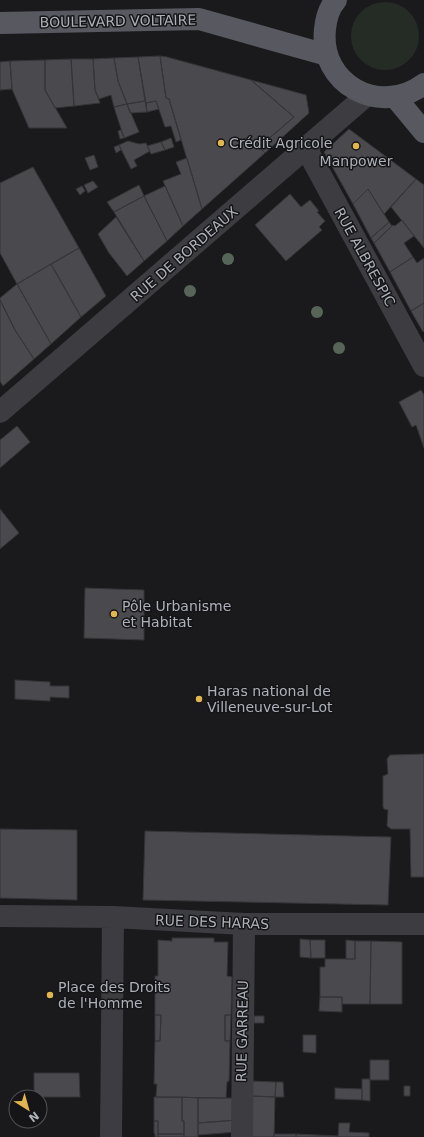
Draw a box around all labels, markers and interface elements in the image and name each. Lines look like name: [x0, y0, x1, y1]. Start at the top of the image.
street label: BOULEVARD VOLTAIRE: [40, 12, 196, 30]
place label: Crédit Agricole: [229, 135, 332, 151]
marker: Crédit Agricole: [216, 138, 226, 148]
marker: Manpower: [351, 141, 361, 151]
place label: Manpower: [320, 153, 393, 169]
street label: RUE DE BORDEAUX: [127, 203, 241, 305]
street label: RUE ALBRESPIC: [331, 205, 399, 309]
place label: Pôle Urbanisme et Habitat: [122, 598, 231, 630]
marker: Pôle Urbanisme et Habitat: [109, 609, 119, 619]
place label: Haras national de Villeneuve-sur-Lot: [207, 683, 333, 715]
marker: Haras national de Villeneuve-sur-Lot: [194, 694, 204, 704]
street label: RUE DES HARAS: [155, 912, 269, 932]
place label: Place des Droits de l'Homme: [58, 979, 170, 1011]
street label: RUE GARREAU: [233, 980, 251, 1082]
marker: Place des Droits de l'Homme: [45, 990, 55, 1000]
north arrow: [8, 1089, 48, 1129]
text: N: [26, 1109, 41, 1125]

